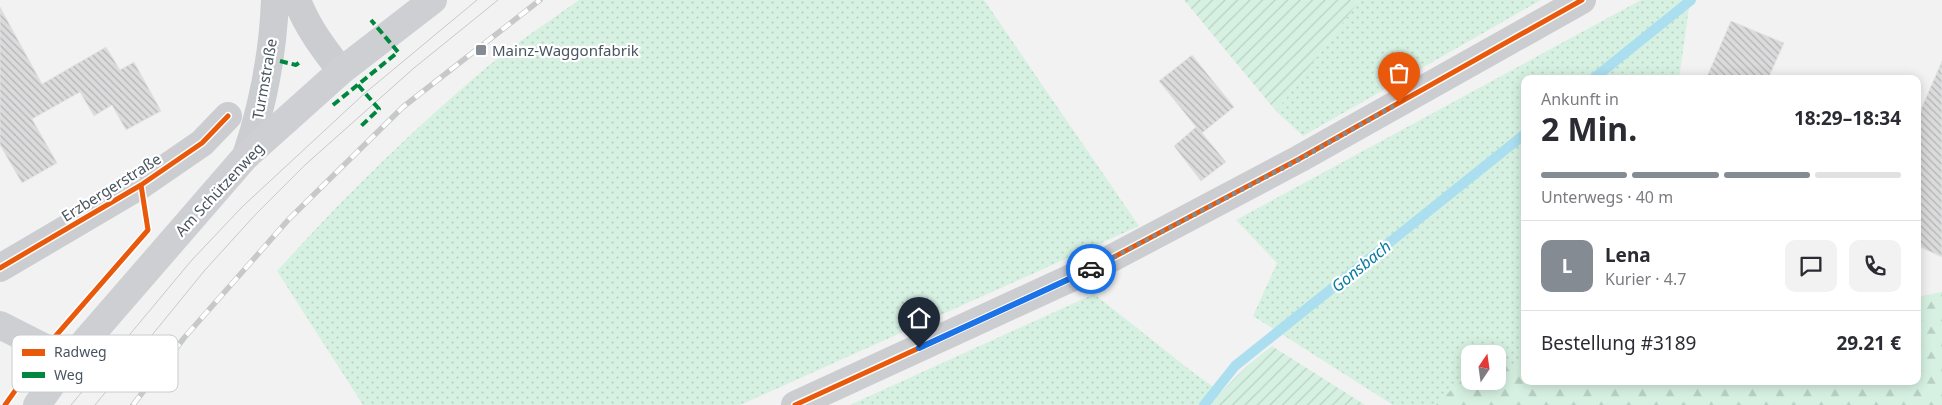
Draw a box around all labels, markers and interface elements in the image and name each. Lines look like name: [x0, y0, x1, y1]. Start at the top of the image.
street label: Turmstraße: [247, 37, 281, 121]
place label: Mainz-Waggonfabrik: [492, 40, 639, 60]
marker: Mainz-Waggonfabrik: [474, 43, 488, 57]
pin: [1378, 52, 1420, 103]
icon: bag: [1385, 59, 1413, 87]
text: Ankunft in: [1541, 88, 1619, 110]
text: 18:29–18:34: [1794, 105, 1901, 131]
text: 2 Min.: [1541, 107, 1637, 150]
street label: Am Schützenweg: [170, 138, 268, 240]
street label: Erzbergerstraße: [57, 148, 165, 226]
text: Unterwegs · 40 m: [1541, 186, 1673, 208]
water label: Gonsbach: [1327, 235, 1395, 297]
button: chat: [1785, 240, 1837, 292]
button: phone: [1849, 240, 1901, 292]
text: Lena: [1605, 242, 1651, 268]
courier: [1066, 244, 1116, 294]
text: L: [1562, 253, 1572, 279]
icon: car: [1077, 255, 1105, 283]
text: Kurier · 4.7: [1605, 268, 1686, 290]
pin: [898, 297, 940, 348]
icon: home: [905, 304, 933, 332]
text: Bestellung #3189: [1541, 330, 1696, 356]
text: 29.21 €: [1836, 330, 1901, 356]
legend: [12, 335, 178, 392]
text: Radweg: [54, 342, 107, 361]
north arrow: [1461, 345, 1506, 390]
map controls: [1461, 345, 1506, 390]
text: Weg: [54, 365, 83, 384]

